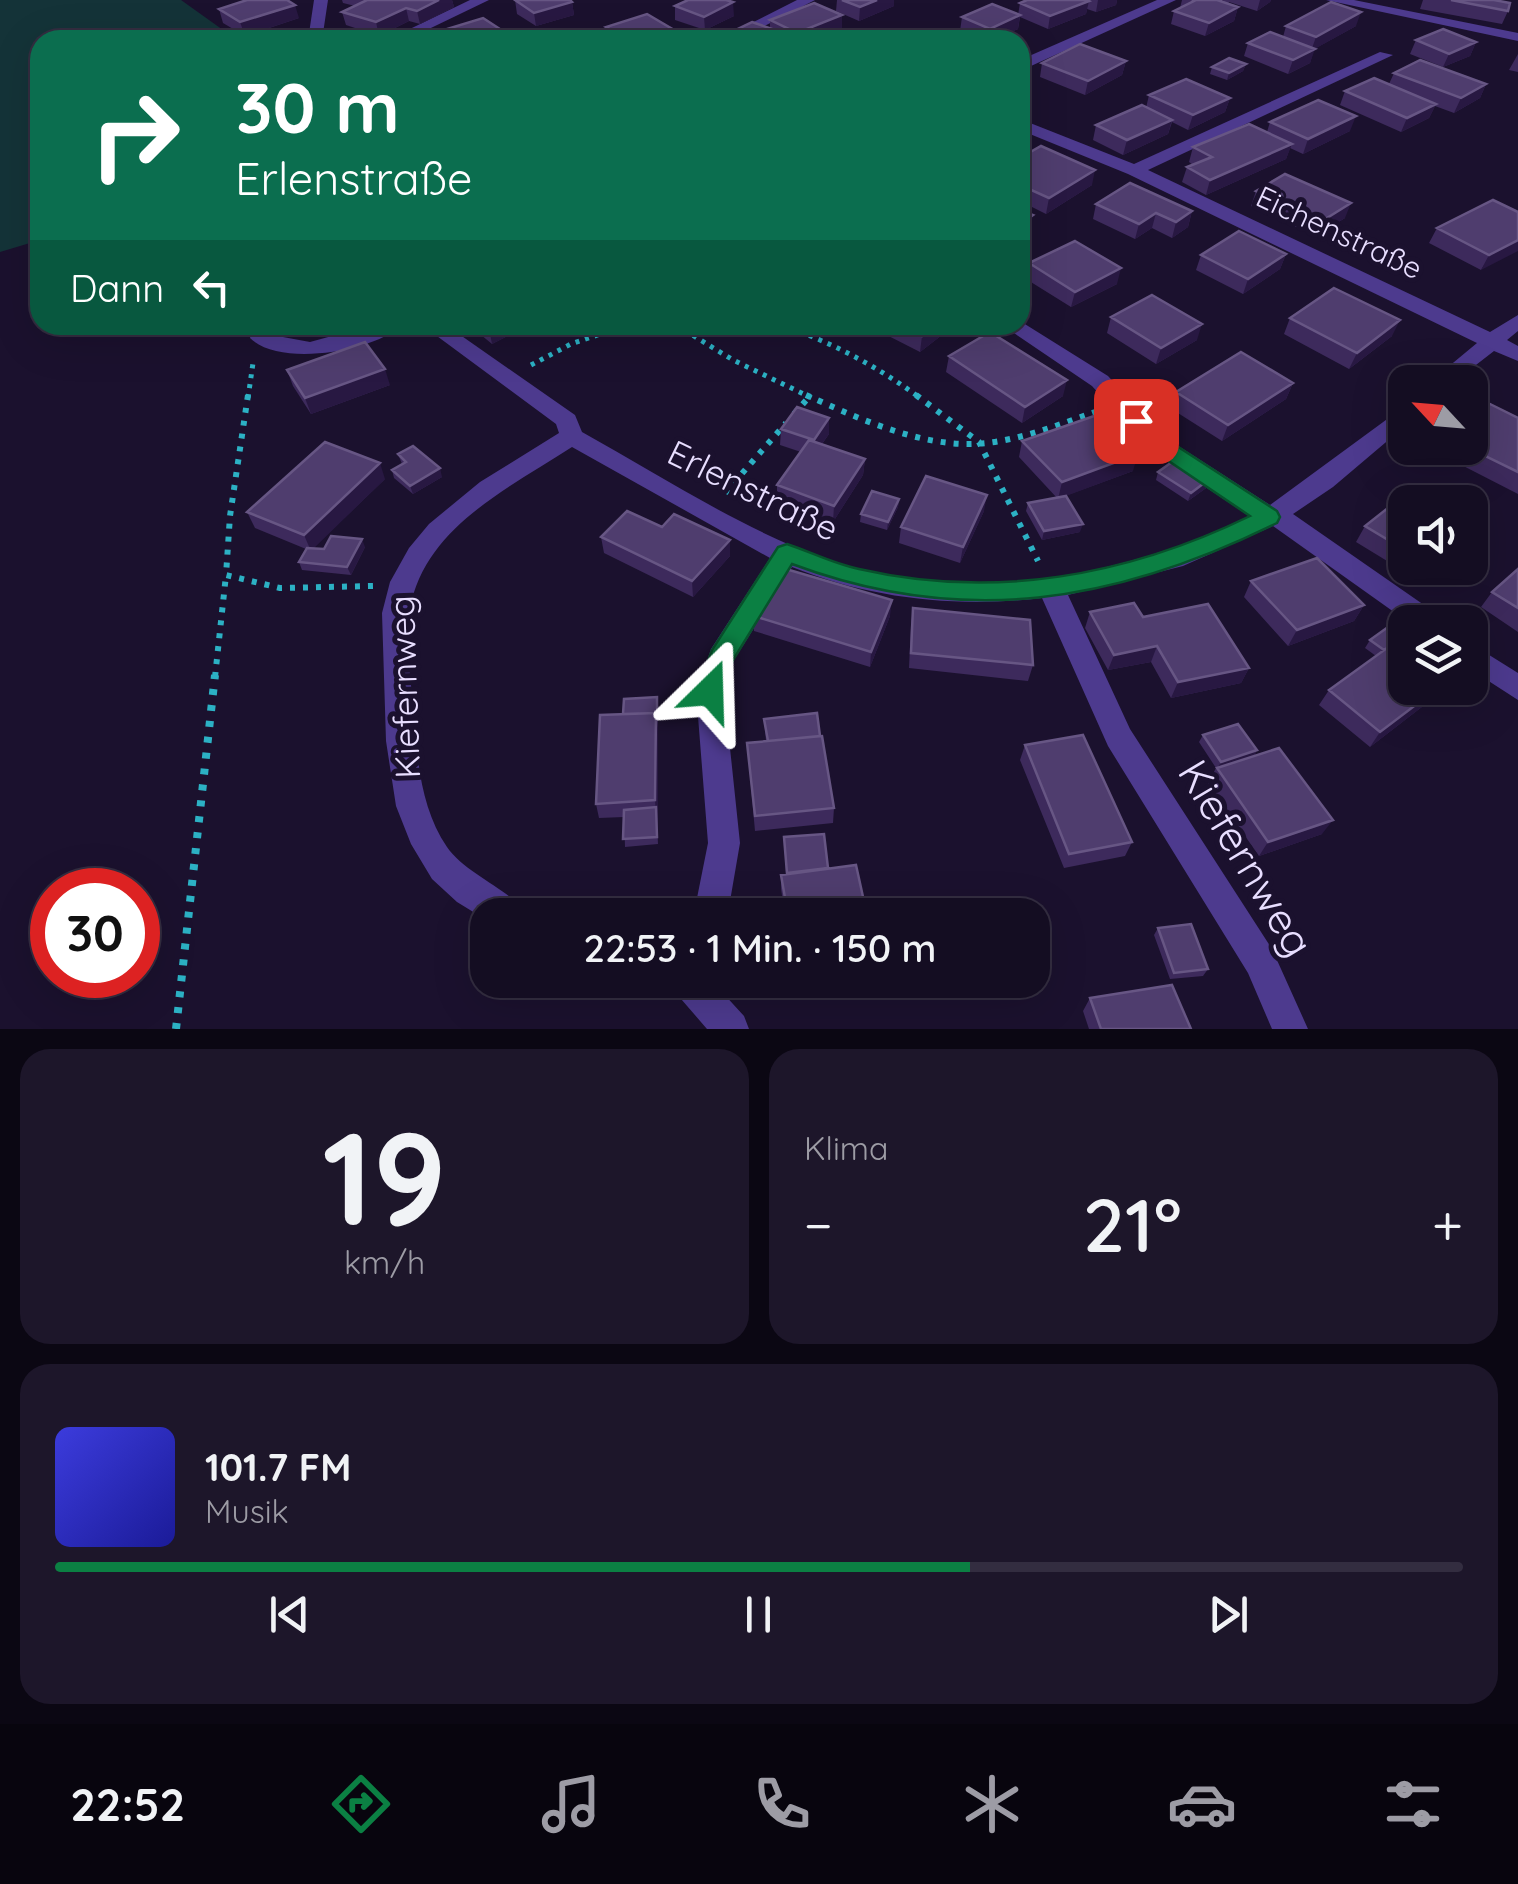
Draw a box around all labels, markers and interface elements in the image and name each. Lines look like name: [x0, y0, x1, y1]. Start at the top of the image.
text: 30 m: [235, 63, 400, 151]
icon: right: [70, 70, 200, 200]
text: Erlenstraße: [235, 150, 472, 206]
street label: Eichenstraße: [1250, 177, 1429, 287]
icon: left: [184, 260, 239, 315]
text: Dann: [70, 264, 164, 312]
north arrow: [1388, 365, 1488, 465]
map controls: [1388, 365, 1488, 705]
pin: [1094, 379, 1179, 464]
icon: arrive: [1109, 394, 1164, 449]
street label: Erlenstraße: [661, 430, 846, 550]
button: sound: [1388, 485, 1488, 585]
street label: Kiefernweg: [379, 595, 429, 779]
button: layers: [1388, 605, 1488, 705]
position arrow: [658, 639, 762, 743]
street label: Kiefernweg: [1167, 750, 1326, 966]
speed limit sign: 30: [30, 868, 160, 998]
text: 22:53 · 1 Min. · 150 m: [583, 924, 937, 972]
text: 19: [322, 1095, 447, 1258]
text: Klima: [804, 1128, 888, 1168]
text: 21°: [1083, 1177, 1182, 1271]
text: −: [804, 1190, 833, 1259]
text: +: [1432, 1190, 1463, 1259]
text: km/h: [344, 1242, 425, 1282]
text: 101.7 FM: [205, 1443, 351, 1491]
text: Musik: [205, 1491, 289, 1531]
icon: previous: [262, 1587, 317, 1642]
icon: pause: [731, 1587, 786, 1642]
icon: next: [1201, 1587, 1256, 1642]
icon: directions: [326, 1769, 396, 1839]
icon: music: [536, 1769, 606, 1839]
icon: phone: [747, 1769, 817, 1839]
icon: climate: [957, 1769, 1027, 1839]
icon: car: [1167, 1769, 1237, 1839]
icon: filters: [1378, 1769, 1448, 1839]
text: 22:52: [70, 1776, 185, 1832]

